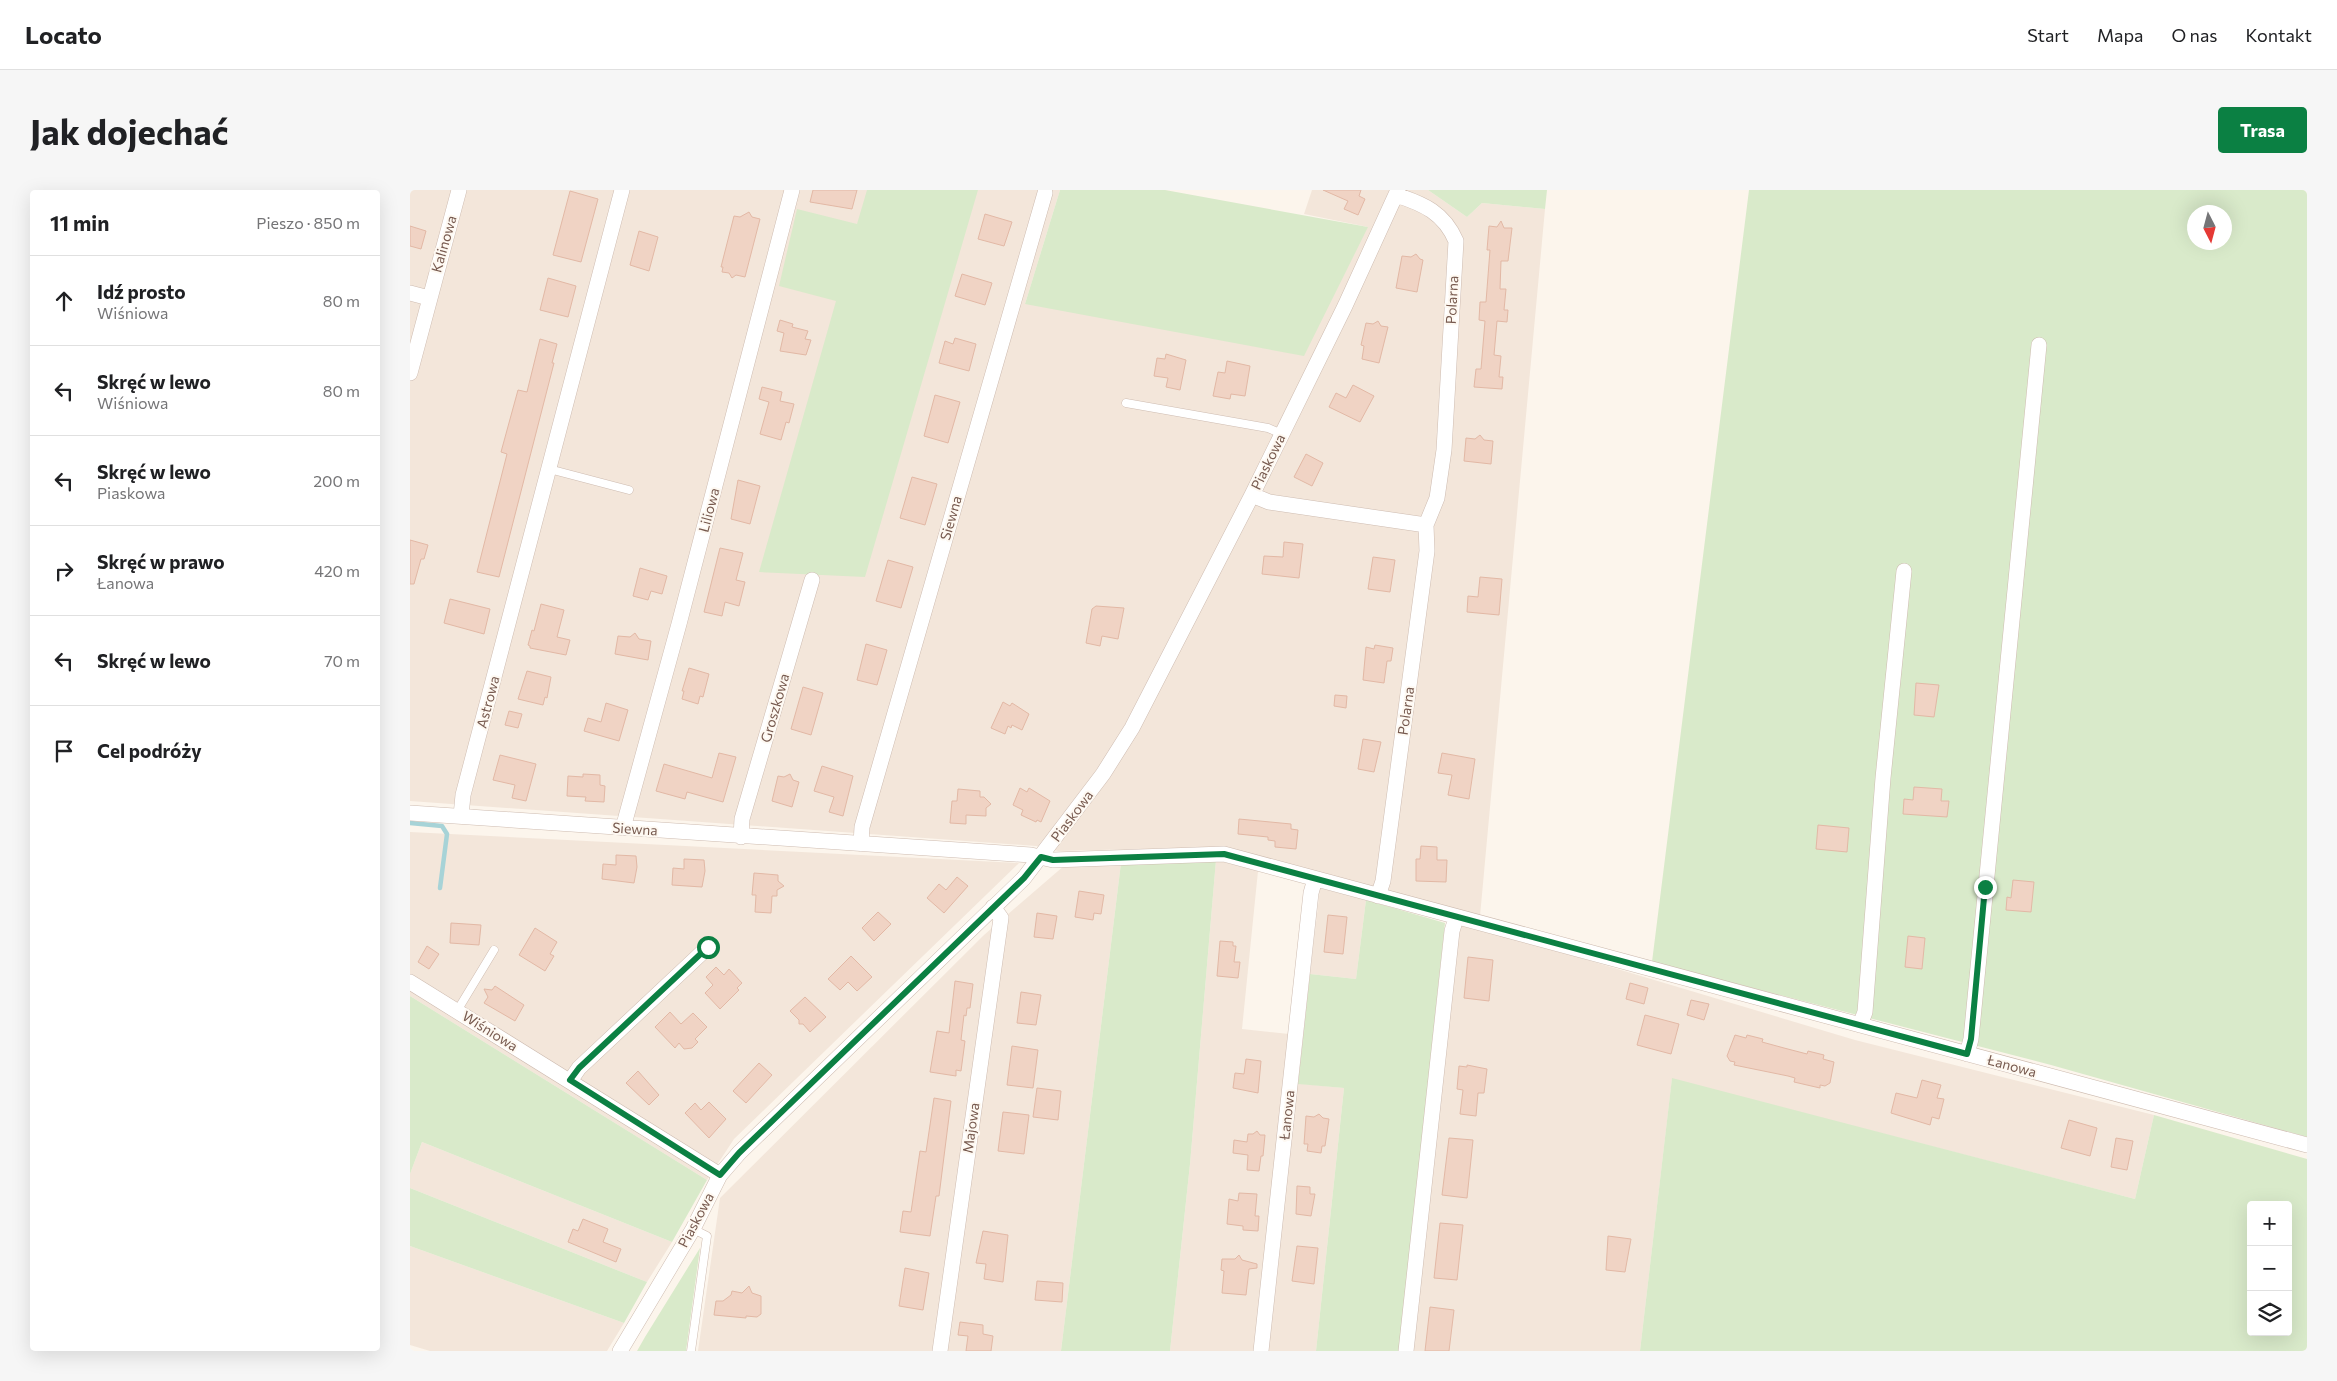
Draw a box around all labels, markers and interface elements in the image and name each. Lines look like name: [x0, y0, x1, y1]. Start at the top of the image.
text: Locato: [25, 20, 102, 49]
text: Start: [2027, 24, 2069, 46]
text: Mapa: [2097, 24, 2143, 46]
text: O nas: [2171, 24, 2218, 46]
text: Kontakt: [2246, 24, 2312, 46]
button: Trasa: [2218, 107, 2307, 153]
text: Jak dojechać: [30, 109, 229, 152]
north arrow: [2187, 205, 2232, 250]
text: 11 min: [50, 210, 109, 235]
text: Pieszo · 850 m: [256, 213, 360, 232]
street label: Kalinowa: [427, 213, 460, 274]
street label: Polarna: [1442, 275, 1461, 325]
text: Idź prosto: [97, 280, 186, 303]
icon: ahead: [50, 287, 78, 315]
text: 80 m: [323, 291, 360, 310]
text: Wiśniowa: [97, 303, 168, 322]
text: Skręć w lewo: [97, 370, 211, 393]
icon: left: [50, 377, 78, 405]
text: 80 m: [323, 381, 360, 400]
text: Wiśniowa: [97, 393, 168, 412]
street label: Piaskowa: [1247, 431, 1288, 492]
text: Skręć w lewo: [97, 460, 211, 483]
icon: left: [50, 467, 78, 495]
text: 200 m: [313, 471, 360, 490]
text: Piaskowa: [97, 483, 165, 502]
street label: Liliowa: [694, 486, 723, 534]
street label: Siewna: [936, 494, 965, 542]
text: Skręć w prawo: [97, 550, 225, 573]
icon: right: [50, 557, 78, 585]
text: 420 m: [314, 561, 360, 580]
text: Łanowa: [97, 573, 154, 592]
icon: left: [50, 647, 78, 675]
text: Skręć w lewo: [97, 649, 211, 672]
text: 70 m: [324, 651, 360, 670]
street label: Groszkowa: [757, 671, 792, 744]
street label: Astrowa: [472, 674, 503, 730]
street label: Polarna: [1394, 686, 1417, 736]
icon: arrive: [50, 737, 78, 765]
text: Cel podróży: [97, 739, 202, 762]
street label: Piaskowa: [1047, 787, 1096, 845]
street label: Siewna: [612, 818, 658, 839]
route end: [1974, 876, 1997, 899]
route start: [697, 936, 720, 959]
street label: Wiśniowa: [459, 1007, 521, 1054]
street label: Łanowa: [1985, 1051, 2038, 1080]
street label: Łanowa: [1275, 1089, 1298, 1142]
street label: Majowa: [959, 1102, 982, 1154]
street label: Piaskowa: [674, 1189, 717, 1250]
map controls: [2247, 1201, 2292, 1336]
button: +: [2247, 1201, 2292, 1246]
button: −: [2247, 1246, 2292, 1291]
button: layers: [2247, 1291, 2292, 1336]

